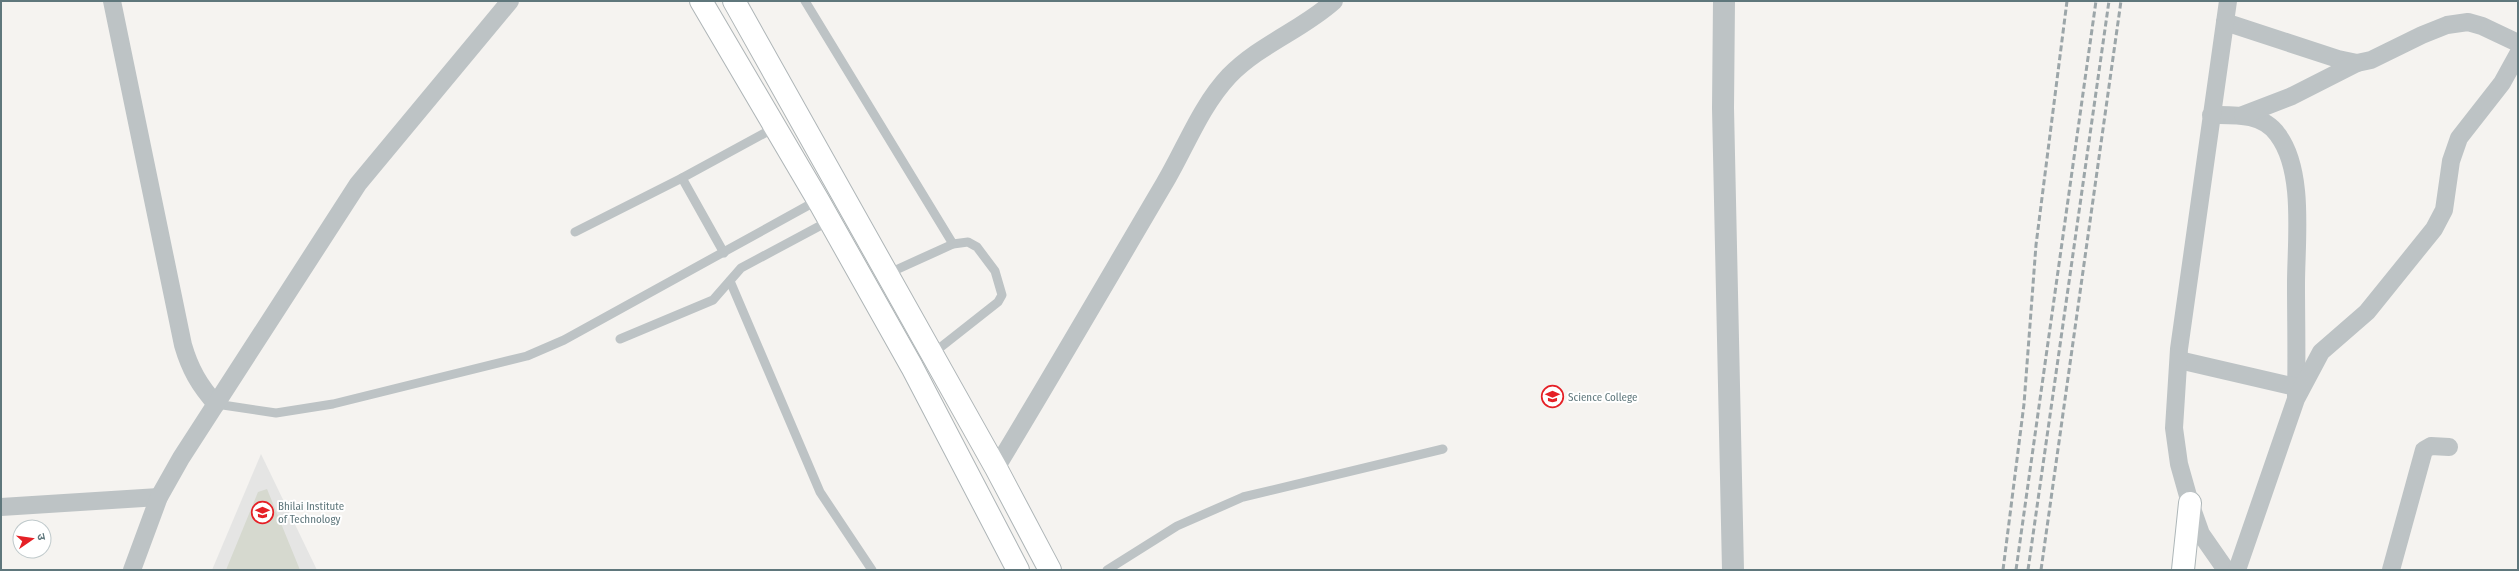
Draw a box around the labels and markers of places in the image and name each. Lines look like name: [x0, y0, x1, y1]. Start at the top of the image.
school or university icon: Science College: [1540, 384, 1566, 410]
place label: Science College: [1568, 391, 1637, 404]
school or university icon: Bhilai Institute of Technology: [250, 499, 276, 525]
place label: Bhilai Institute of Technology: [278, 500, 344, 526]

